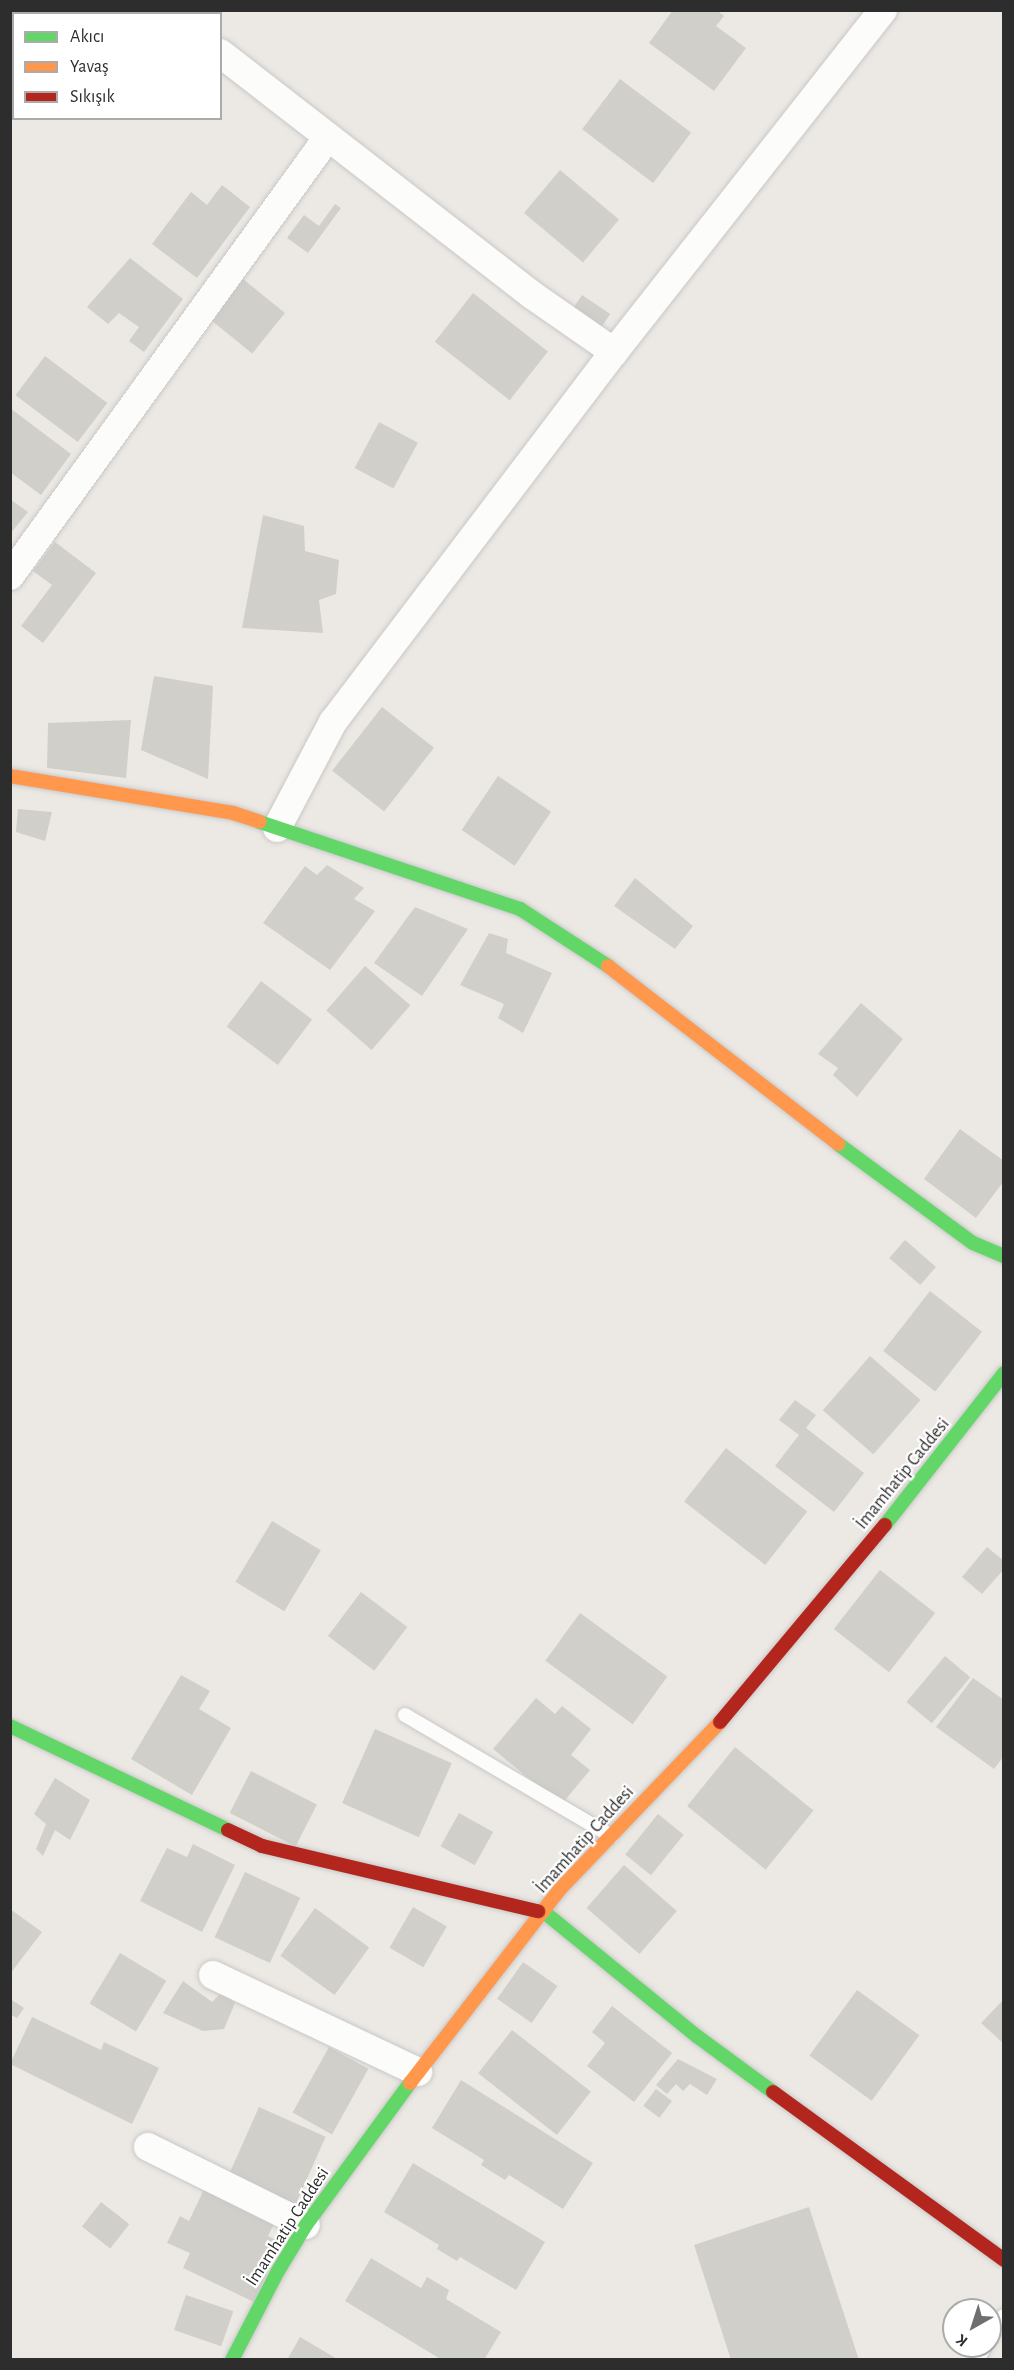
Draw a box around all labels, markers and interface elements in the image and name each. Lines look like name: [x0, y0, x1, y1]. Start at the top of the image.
legend: [12, 12, 222, 120]
text: Akıcı: [70, 28, 104, 46]
text: Yavaş: [70, 58, 109, 76]
text: Sıkışık: [70, 88, 115, 106]
street label: İmamhatip Caddesi: [851, 1414, 955, 1534]
street label: İmamhatip Caddesi: [531, 1782, 639, 1898]
street label: İmamhatip Caddesi: [242, 2164, 334, 2290]
north arrow: [942, 2298, 1002, 2358]
text: K: [953, 2331, 971, 2350]

